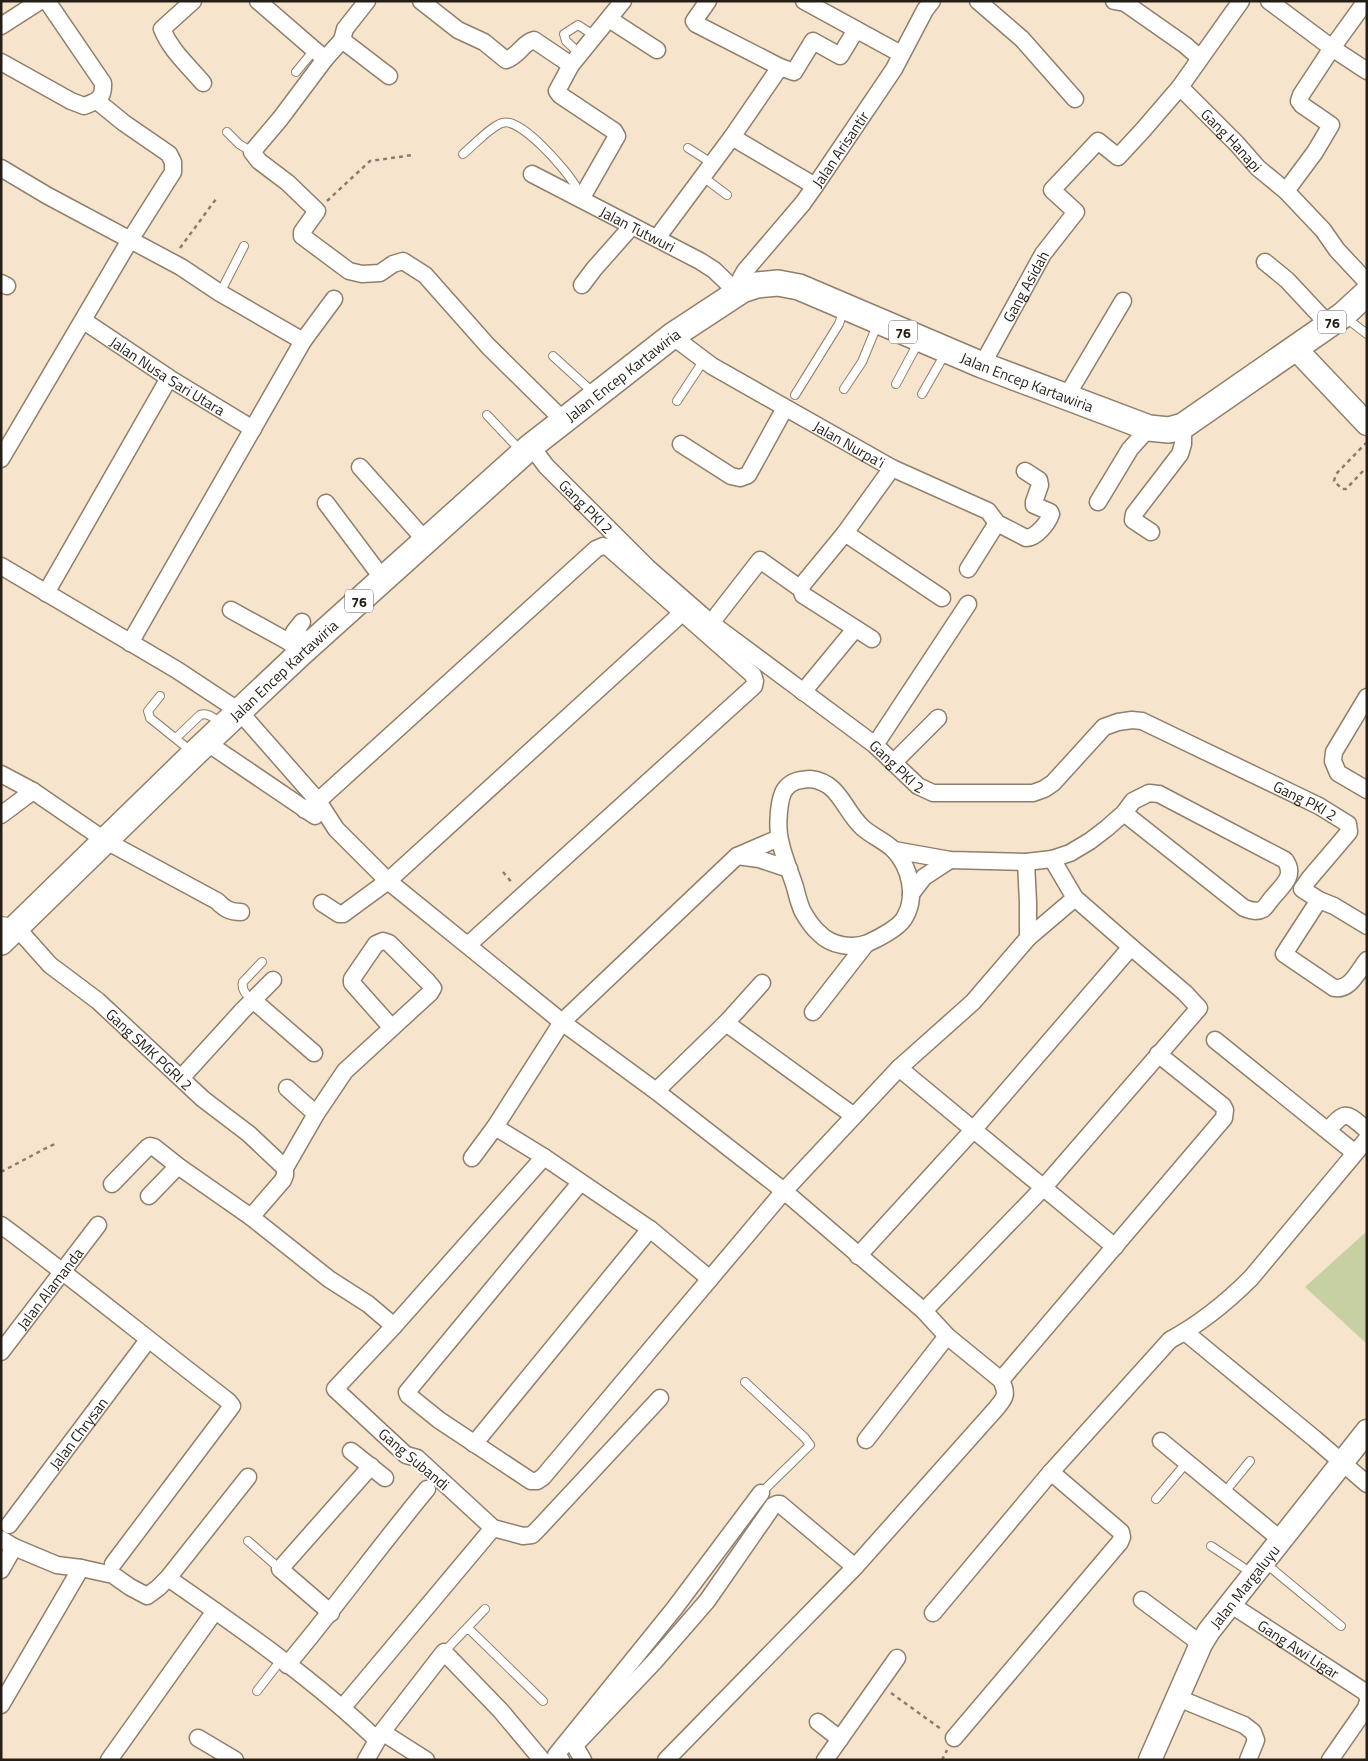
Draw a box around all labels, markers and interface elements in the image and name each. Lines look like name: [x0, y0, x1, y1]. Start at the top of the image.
street label: Gang Hanapi: [1196, 103, 1268, 177]
street label: Jalan Arisantir: [806, 106, 874, 192]
street label: Jalan Tutwuri: [596, 200, 679, 258]
street label: Gang Asidah: [996, 246, 1054, 326]
road number: 76: [1318, 311, 1346, 334]
road number: 76: [889, 321, 917, 344]
street label: Jalan Encep Kartawiria: [560, 322, 685, 427]
street label: Jalan Nusa Sari Utara: [106, 330, 230, 421]
street label: Jalan Encep Kartawiria: [957, 346, 1097, 418]
street label: Jalan Nurpa'i: [809, 414, 890, 473]
street label: Gang PKI 2: [554, 474, 619, 539]
road number: 76: [345, 590, 373, 612]
street label: Jalan Encep Kartawiria: [224, 614, 343, 726]
street label: Gang PKI 2: [864, 734, 928, 799]
street label: Gang PKI 2: [1270, 774, 1342, 826]
street label: Gang SMK PGRI 2: [101, 1003, 198, 1095]
street label: Jalan Alamanda: [11, 1242, 89, 1334]
street label: Jalan Chrysan: [43, 1392, 113, 1474]
street label: Gang Subandi: [373, 1422, 455, 1496]
street label: Jalan Margaluyu: [1204, 1539, 1285, 1633]
street label: Gang Awi Ligar: [1253, 1614, 1344, 1684]

